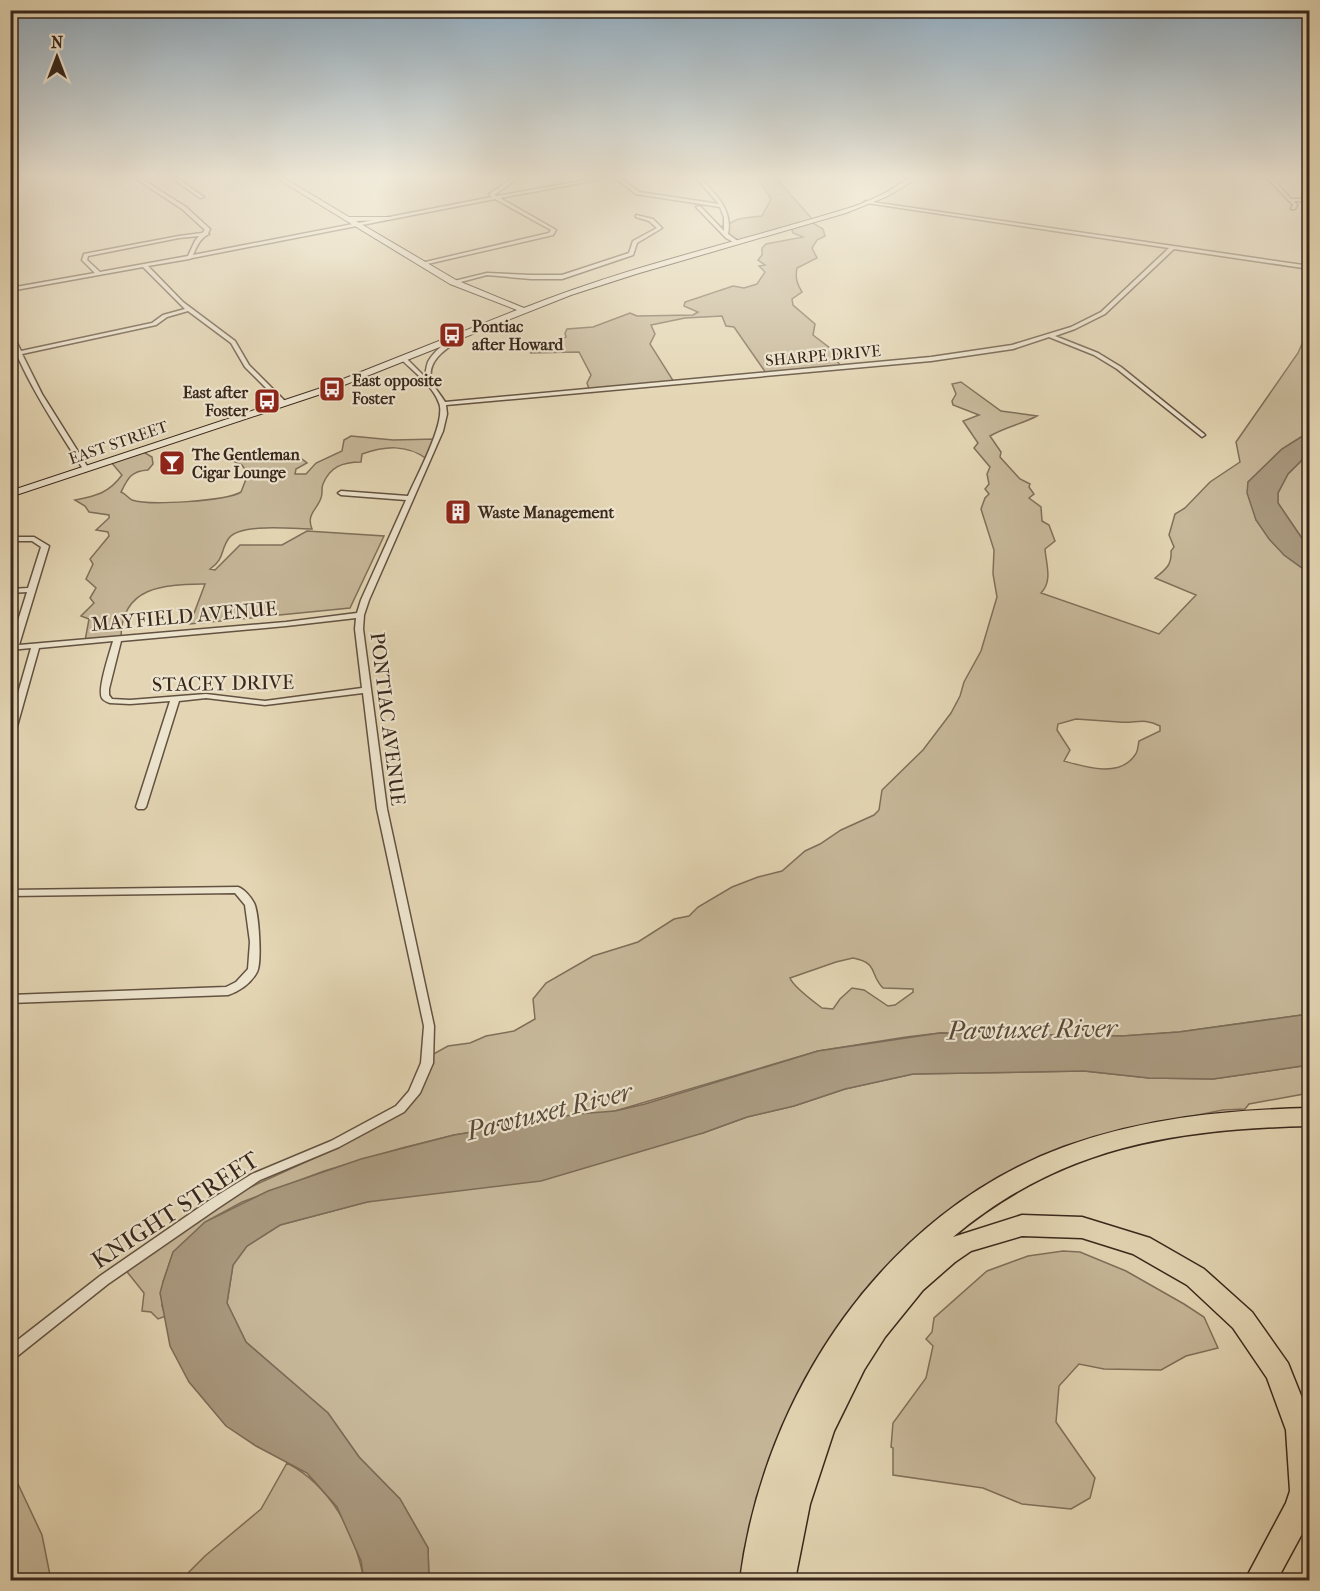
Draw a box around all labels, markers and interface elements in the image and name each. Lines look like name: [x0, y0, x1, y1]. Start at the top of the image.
north arrow: [27, 27, 87, 87]
text: N: [51, 33, 64, 52]
place label: Pontiac after Howard: [472, 317, 565, 354]
bus stop icon: Pontiac after Howard: [437, 320, 467, 350]
street label: SHARPE DRIVE: [765, 341, 882, 370]
place label: East opposite Foster: [351, 371, 442, 408]
bus stop icon: East opposite Foster: [317, 374, 347, 404]
place label: East after Foster: [183, 383, 249, 420]
bus stop icon: East after Foster: [252, 386, 282, 416]
street label: EAST STREET: [66, 417, 170, 468]
place label: The Gentleman Cigar Lounge: [191, 445, 300, 483]
bar icon: The Gentleman Cigar Lounge: [157, 448, 187, 478]
building icon: Waste Management: [443, 497, 473, 527]
place label: Waste Management: [477, 503, 614, 523]
street label: MAYFIELD AVENUE: [90, 597, 278, 636]
street label: PONTIAC AVENUE: [365, 631, 410, 807]
street label: STACEY DRIVE: [152, 671, 294, 696]
water label: Pawtuxet River: [946, 1012, 1120, 1046]
water label: Pawtuxet River: [462, 1075, 638, 1147]
street label: KNIGHT STREET: [86, 1145, 264, 1274]

